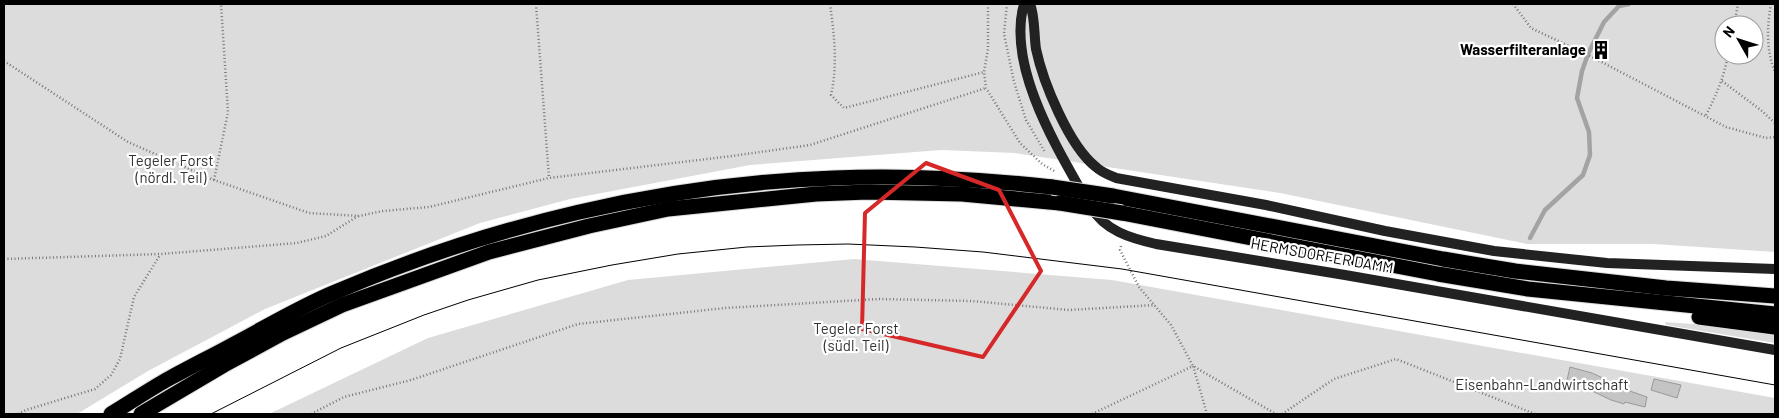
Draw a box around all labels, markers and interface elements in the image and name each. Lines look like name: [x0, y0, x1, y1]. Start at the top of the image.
north arrow: [1714, 15, 1764, 65]
text: N: [1719, 23, 1738, 40]
building icon: Wasserfilteranlage: [1590, 39, 1612, 61]
place label: Wasserfilteranlage: [1460, 40, 1586, 58]
park label: Tegeler Forst (nördl. Teil): [128, 151, 214, 186]
street label: HERMSDORFER DAMM: [1249, 234, 1395, 276]
park label: Tegeler Forst (südl. Teil): [813, 319, 899, 354]
park label: Eisenbahn-Landwirtschaft: [1455, 375, 1629, 393]

